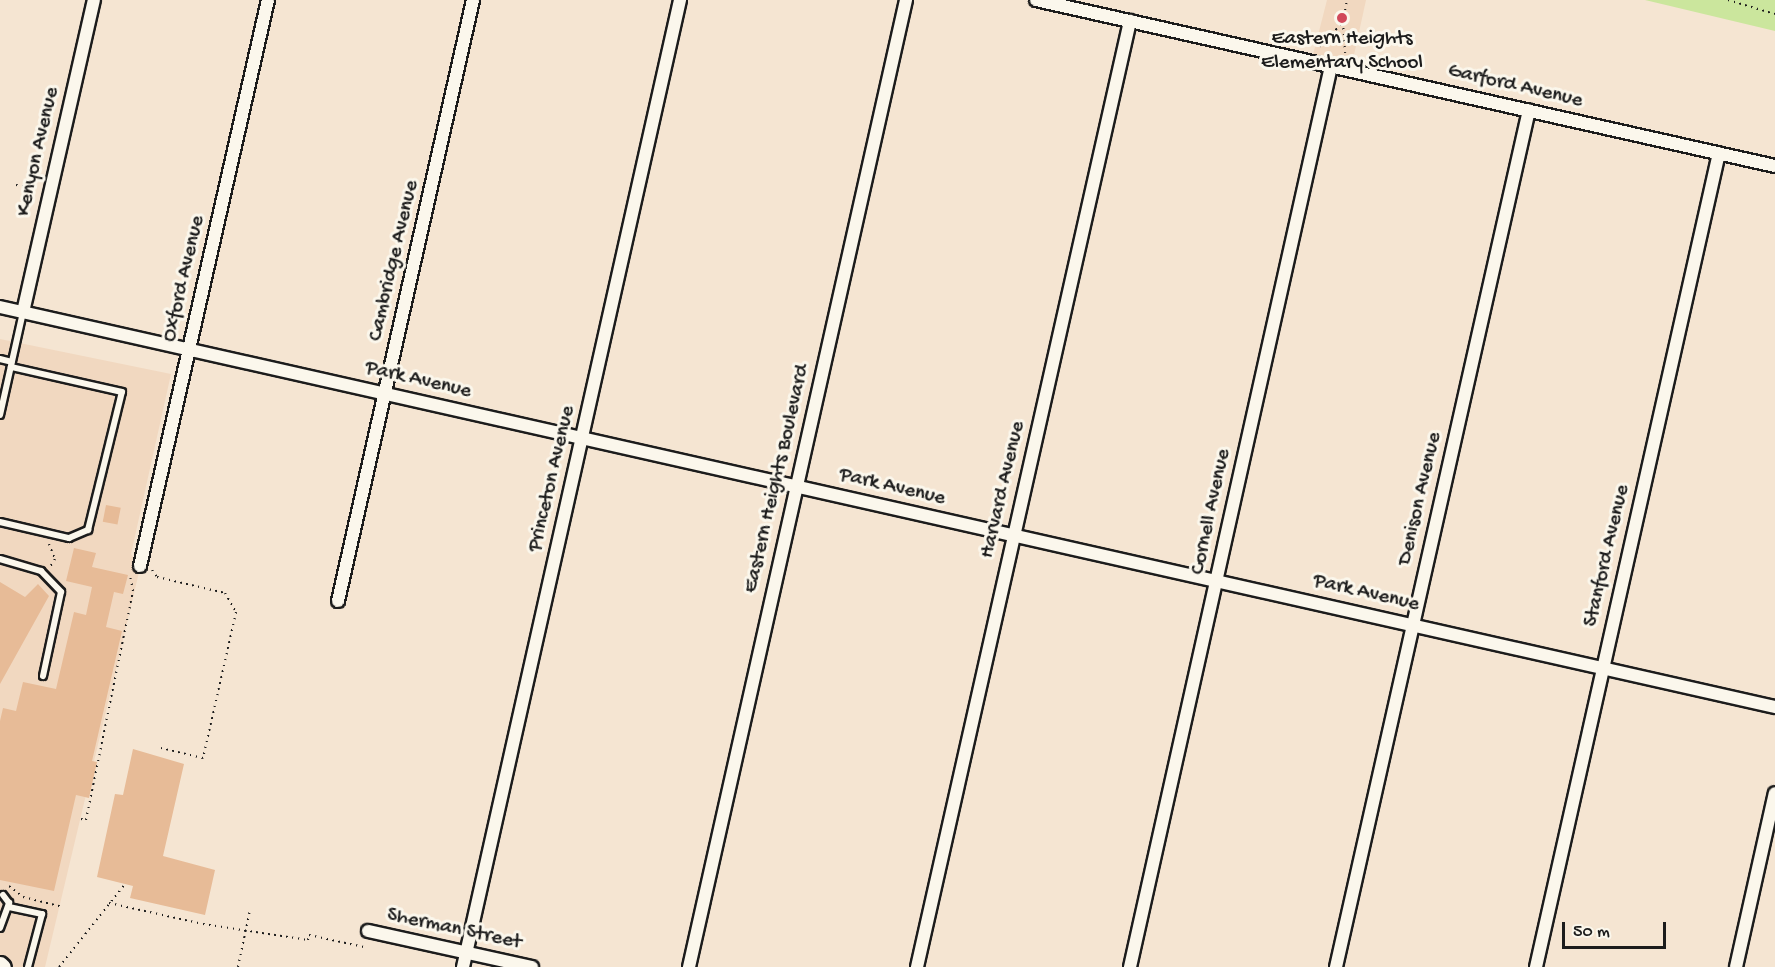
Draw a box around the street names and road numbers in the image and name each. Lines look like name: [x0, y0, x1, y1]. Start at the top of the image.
street label: Garford Avenue: [1445, 59, 1585, 115]
street label: Kenyon Avenue: [12, 85, 66, 219]
street label: Cambridge Avenue: [364, 178, 426, 344]
street label: Oxford Avenue: [158, 213, 212, 345]
street label: Park Avenue: [362, 357, 474, 405]
street label: Eastern Heights Boulevard: [739, 362, 817, 596]
street label: Princeton Avenue: [524, 404, 582, 554]
street label: Harvard Avenue: [976, 419, 1032, 561]
street label: Denison Avenue: [1393, 430, 1449, 568]
street label: Cornell Avenue: [1186, 447, 1238, 577]
street label: Park Avenue: [836, 464, 948, 512]
street label: Stanford Avenue: [1579, 482, 1637, 630]
street label: Park Avenue: [1310, 570, 1422, 618]
street label: Sherman Street: [384, 903, 524, 957]

